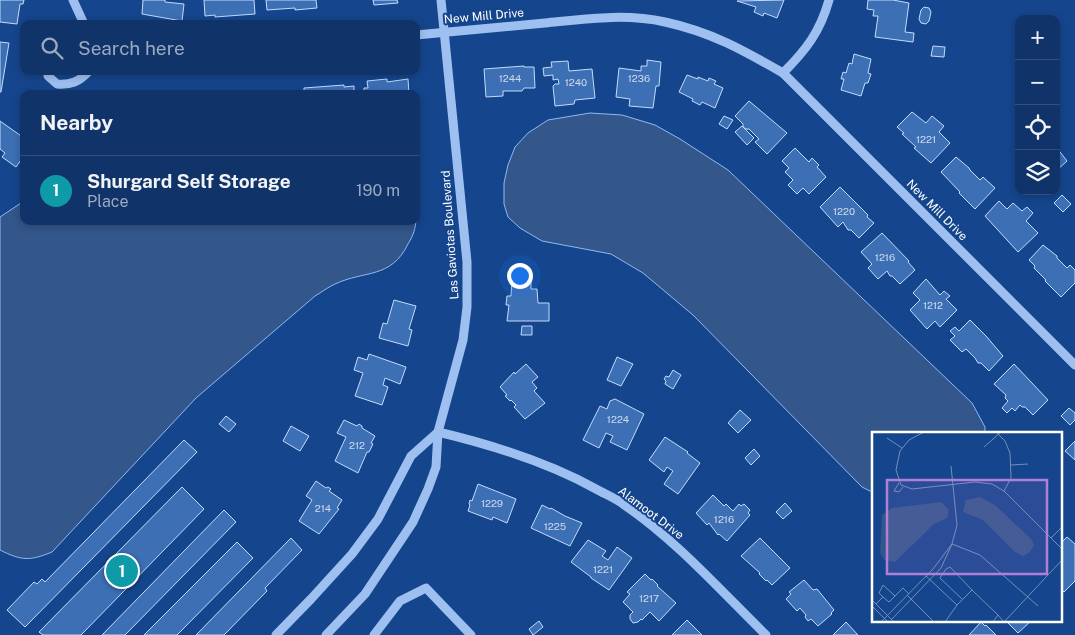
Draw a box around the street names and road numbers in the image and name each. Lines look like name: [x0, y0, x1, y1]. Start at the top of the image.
street label: New Mill Drive: [443, 6, 525, 26]
street label: Las Gaviotas Boulevard: [439, 170, 461, 300]
street label: New Mill Drive: [904, 177, 970, 243]
street label: Alamoot Drive: [615, 484, 687, 542]

